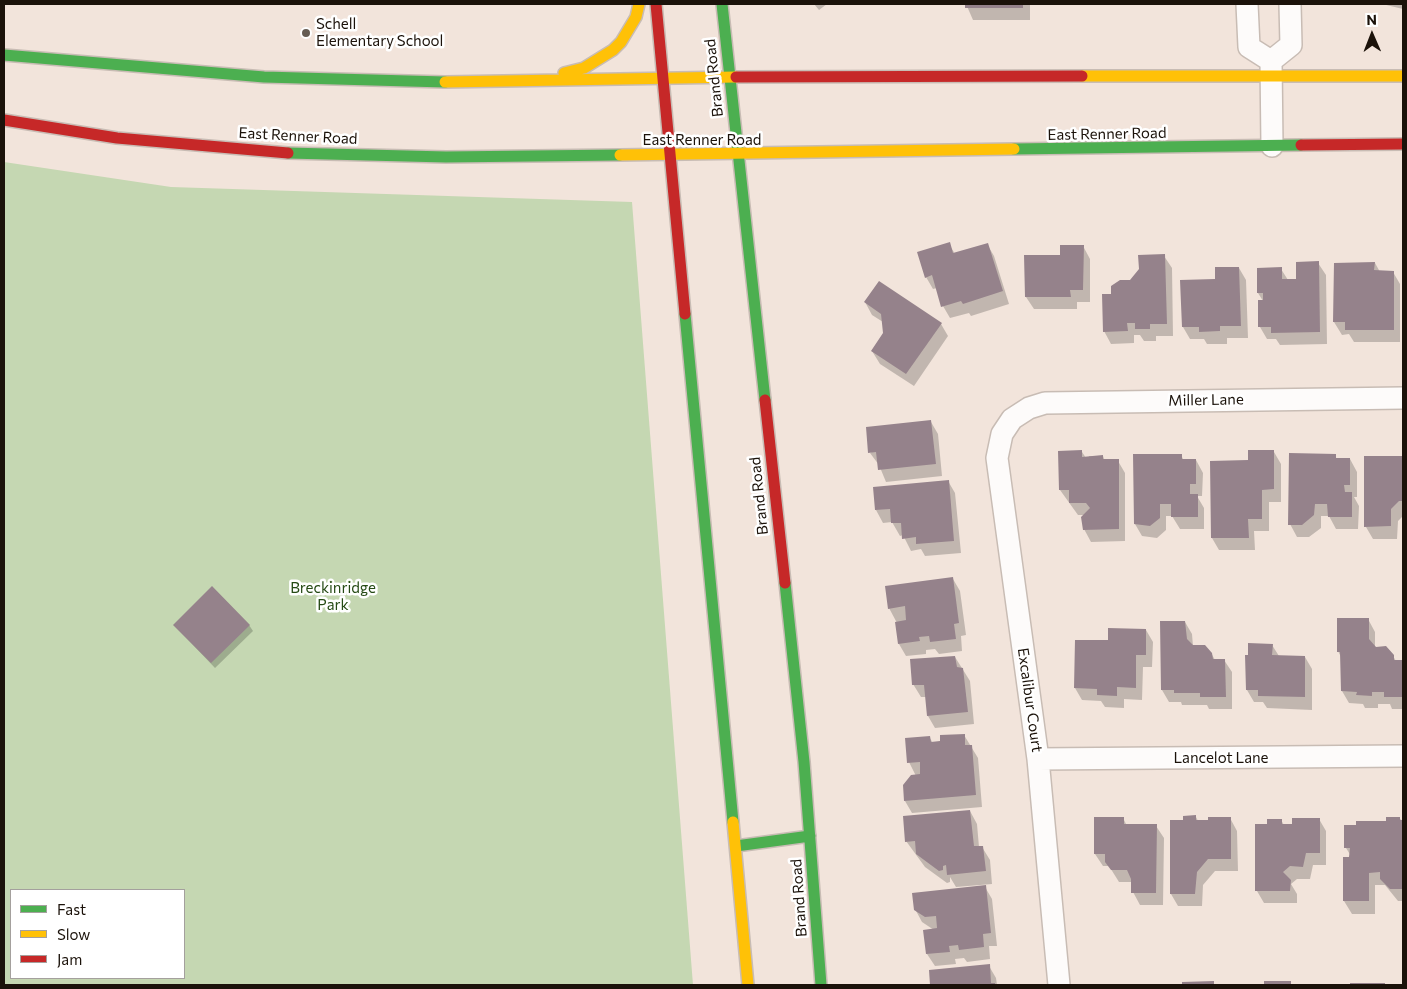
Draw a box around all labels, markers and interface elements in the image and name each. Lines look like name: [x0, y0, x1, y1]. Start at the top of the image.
north arrow: [1347, 10, 1397, 60]
text: N: [1366, 11, 1377, 28]
place label: Schell Elementary School: [316, 15, 443, 50]
marker: Schell Elementary School: [300, 27, 312, 39]
street label: Brand Road: [701, 38, 727, 118]
street label: East Renner Road: [238, 124, 358, 148]
street label: East Renner Road: [1047, 124, 1167, 144]
street label: East Renner Road: [642, 131, 762, 149]
street label: Miller Lane: [1168, 390, 1244, 410]
street label: Brand Road: [746, 456, 772, 536]
park label: Breckinridge Park: [290, 579, 376, 614]
street label: Excalibur Court: [1014, 647, 1046, 753]
street label: Lancelot Lane: [1174, 749, 1268, 767]
street label: Brand Road: [787, 858, 811, 938]
legend: [10, 889, 185, 979]
text: Fast: [57, 900, 86, 918]
text: Slow: [57, 925, 90, 943]
text: Jam: [57, 950, 82, 968]

